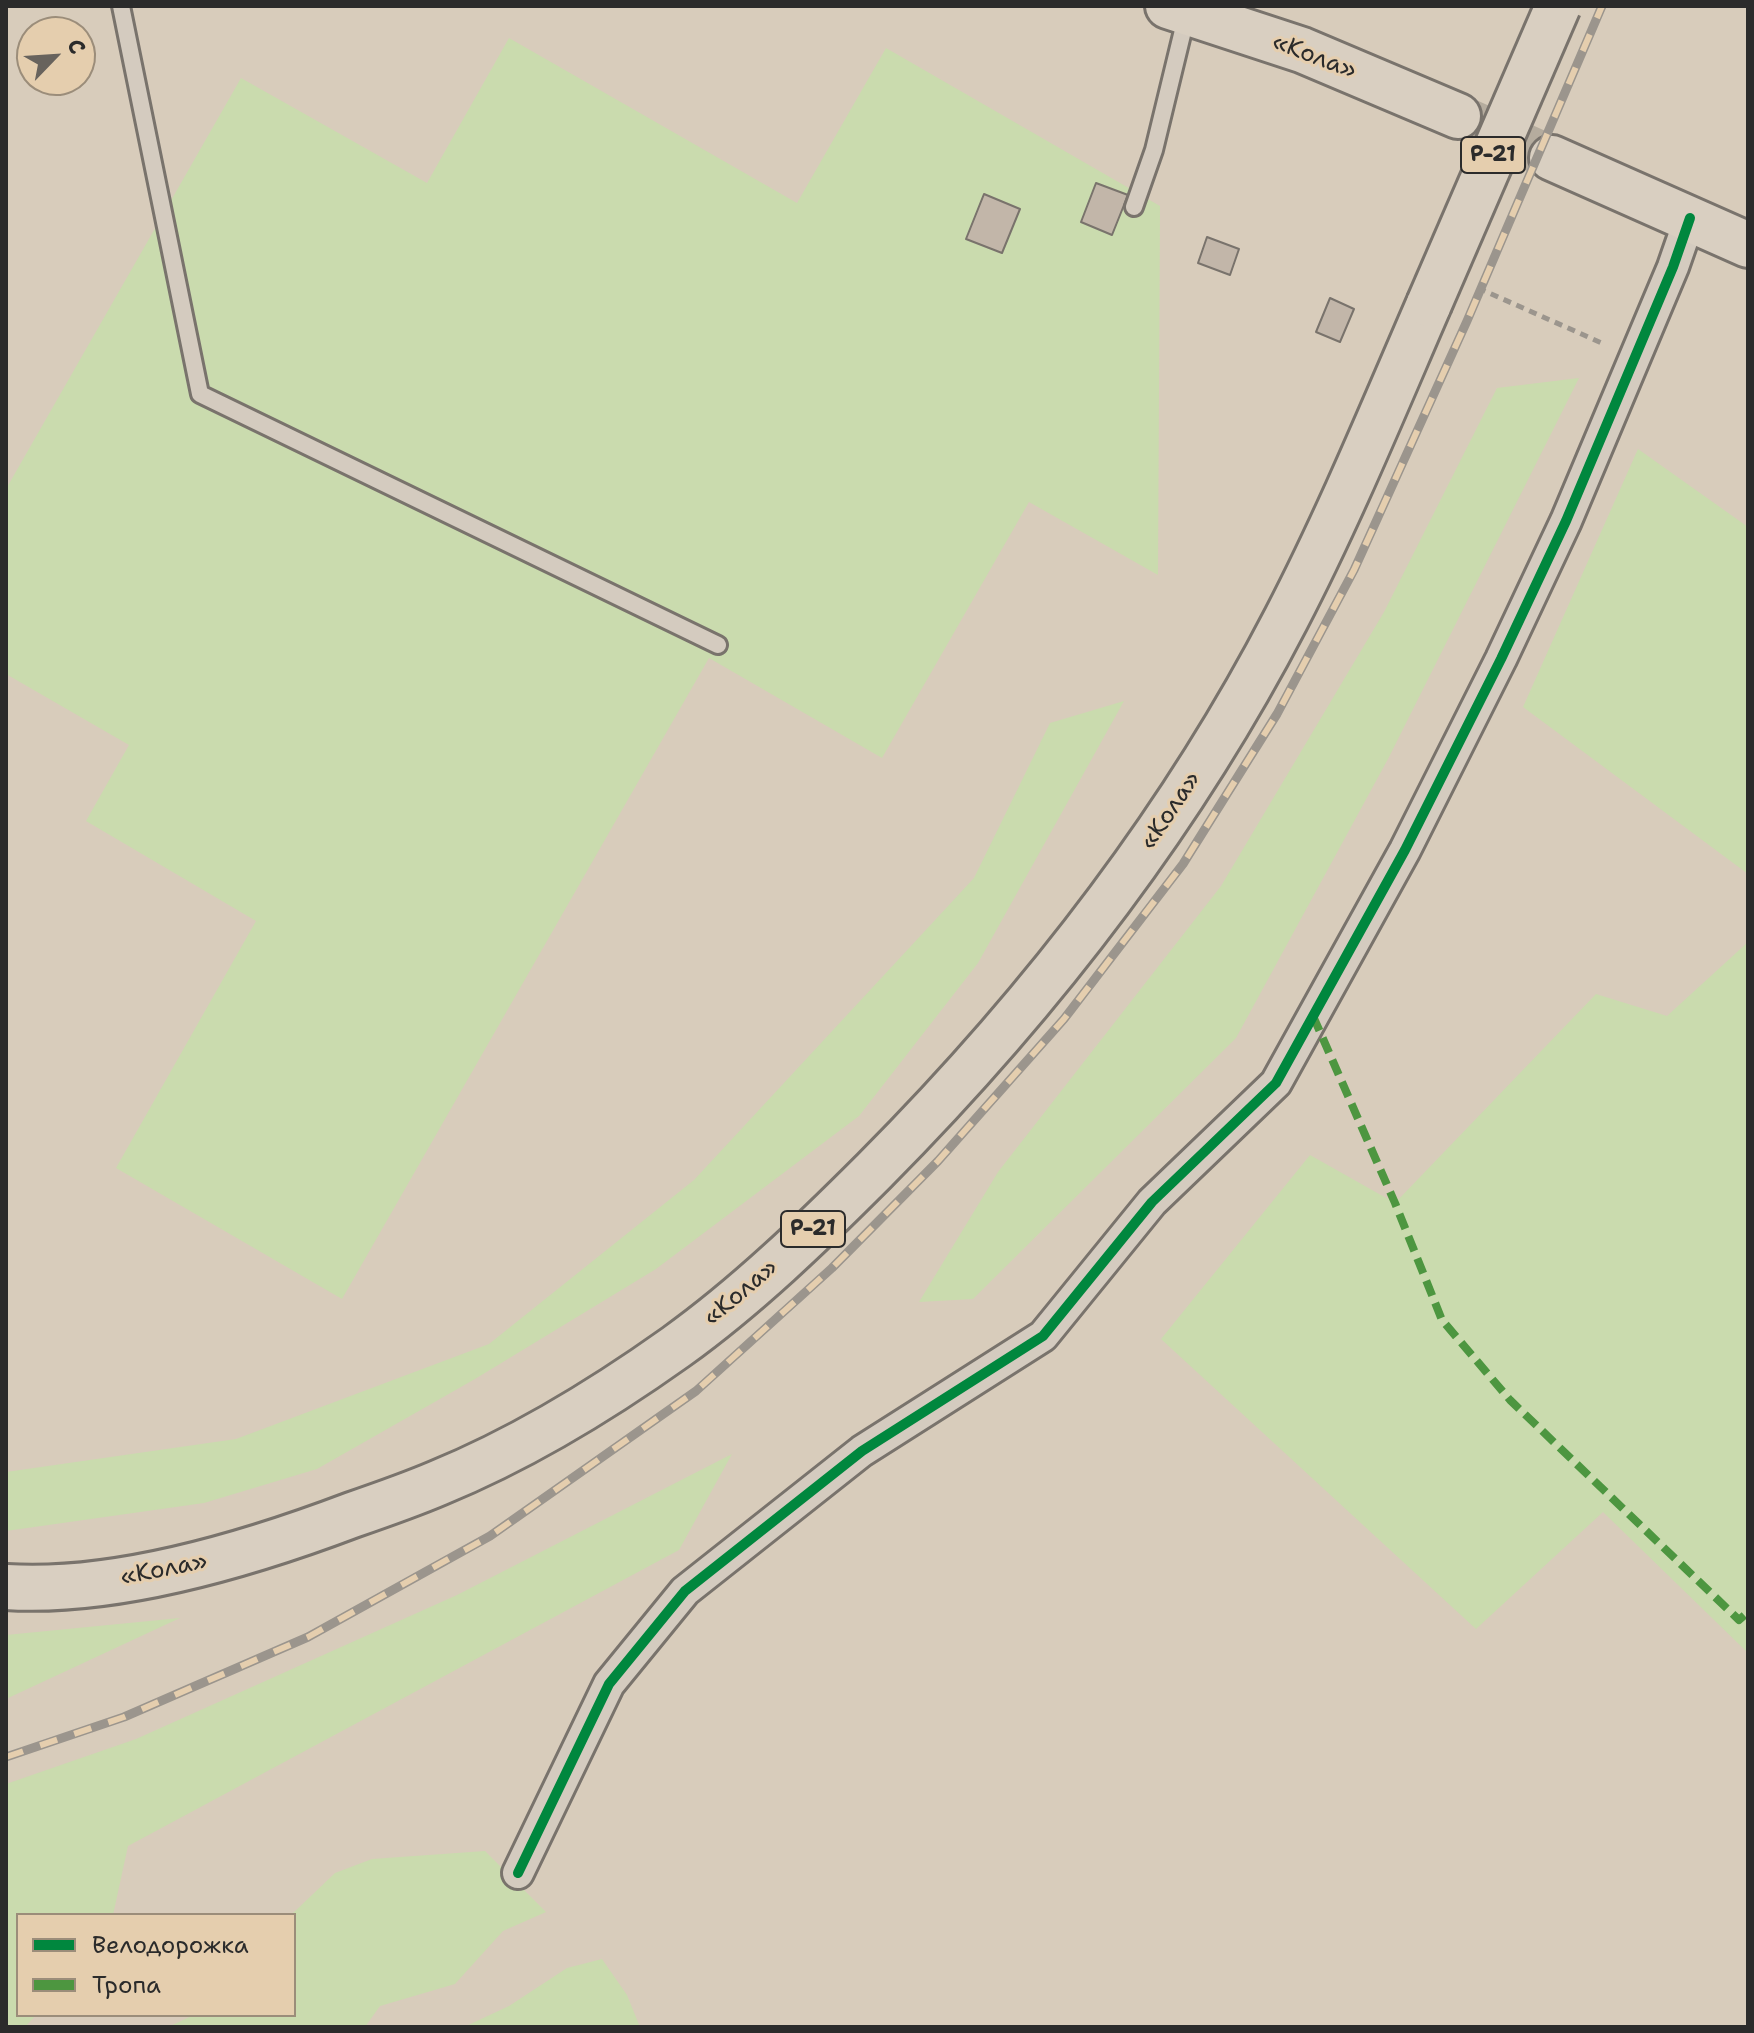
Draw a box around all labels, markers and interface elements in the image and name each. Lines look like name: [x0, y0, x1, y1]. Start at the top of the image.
north arrow: [16, 16, 96, 96]
street label: «Кола»: [1268, 28, 1360, 86]
text: С: [60, 34, 92, 59]
road number: Р-21: [1461, 137, 1525, 173]
street label: «Кола»: [1135, 767, 1207, 855]
road number: Р-21: [781, 1211, 845, 1247]
street label: «Кола»: [698, 1254, 784, 1332]
street label: «Кола»: [118, 1548, 210, 1592]
legend: [16, 1913, 296, 2017]
text: Велодорожка: [92, 1929, 249, 1961]
text: Тропа: [92, 1969, 161, 2001]

